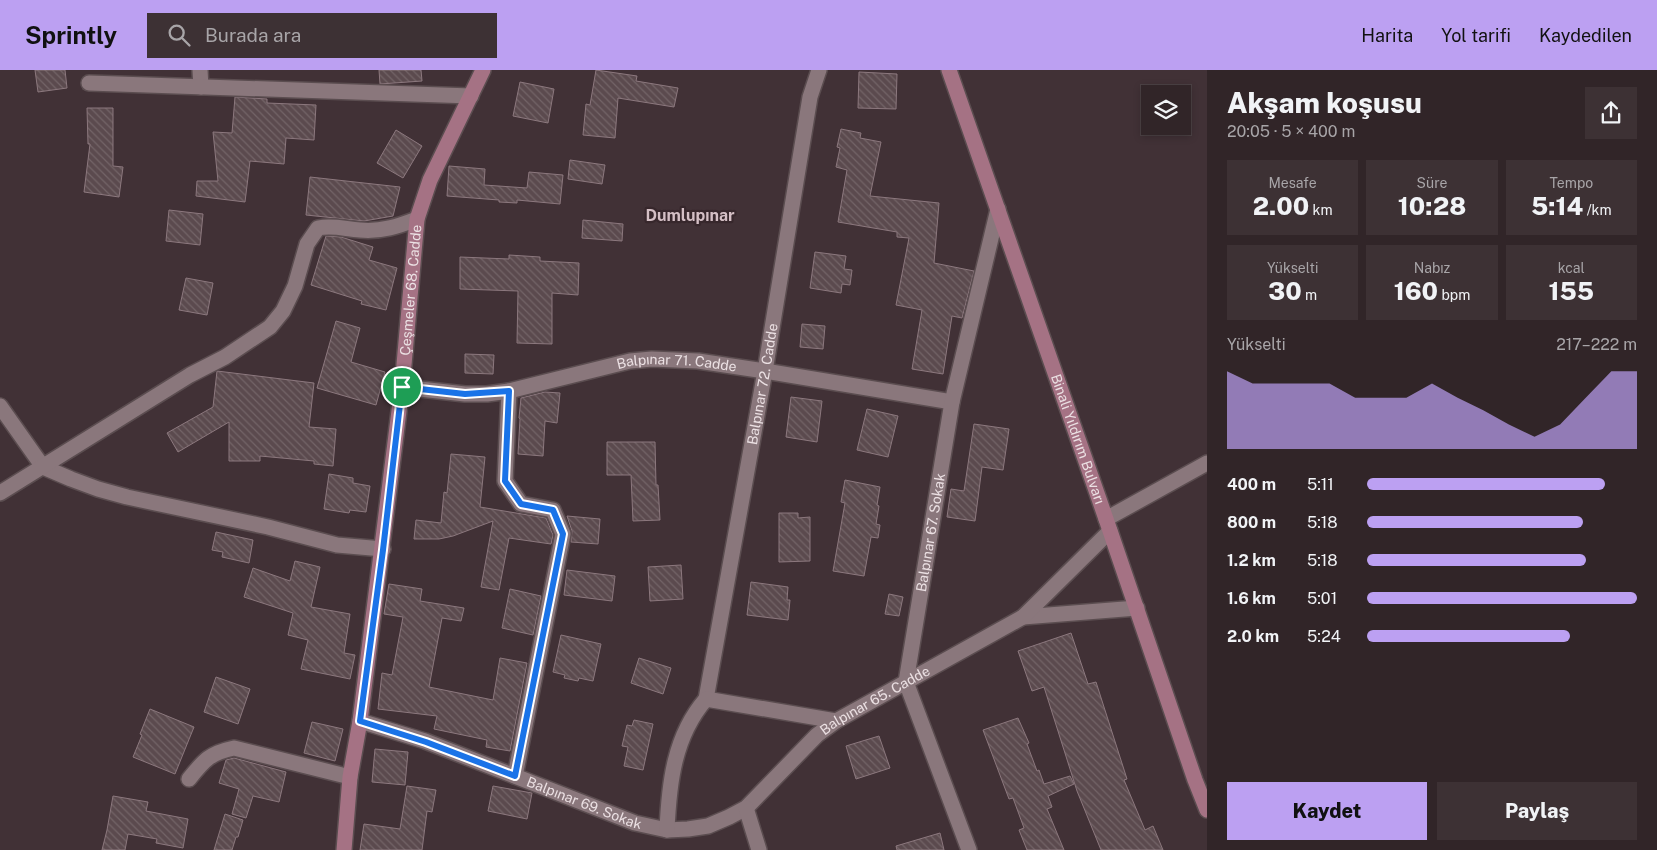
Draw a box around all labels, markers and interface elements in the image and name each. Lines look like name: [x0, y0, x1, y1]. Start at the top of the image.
search box: [147, 13, 497, 58]
text: Sprintly: [25, 21, 117, 49]
icon: search: [165, 21, 193, 49]
text: Burada ara: [205, 24, 301, 46]
text: Harita: [1361, 25, 1413, 46]
text: Yol tarifi: [1441, 25, 1511, 46]
text: Kaydedilen: [1539, 25, 1632, 46]
map controls: [1141, 85, 1191, 135]
button: layers: [1141, 85, 1191, 135]
text: Akşam koşusu: [1227, 86, 1422, 119]
button: share: [1585, 87, 1637, 139]
text: 20:05 · 5 × 400 m: [1227, 122, 1355, 141]
text: Mesafe: [1269, 175, 1317, 191]
text: Süre: [1417, 175, 1447, 191]
text: Tempo: [1550, 175, 1593, 191]
text: 2.00: [1253, 191, 1309, 221]
text: 10:28: [1398, 191, 1466, 221]
text: 5:14: [1531, 191, 1583, 221]
text: km: [1309, 202, 1333, 218]
text: /km: [1583, 202, 1612, 218]
district label: Dumlupınar: [645, 206, 735, 225]
street label: Çeşmeler 68. Cadde: [397, 224, 424, 356]
text: Yükselti: [1267, 260, 1318, 276]
text: Nabız: [1414, 260, 1450, 276]
text: kcal: [1558, 260, 1585, 276]
text: 30: [1268, 276, 1302, 306]
text: 160: [1394, 276, 1438, 306]
text: 155: [1549, 276, 1594, 306]
text: m: [1302, 287, 1317, 303]
text: bpm: [1438, 287, 1470, 303]
street label: Balpınar 72. Cadde: [744, 322, 781, 446]
text: Yükselti: [1227, 335, 1286, 354]
text: 217–222 m: [1556, 335, 1637, 354]
street label: Balpınar 71. Cadde: [615, 351, 738, 375]
pin: [381, 366, 423, 408]
street label: Binali Yıldırım Bulvarı: [1048, 372, 1108, 506]
icon: arrive: [388, 373, 416, 401]
street label: Balpınar 67. Sokak: [913, 472, 948, 593]
text: 400 m: [1227, 475, 1276, 494]
text: 5:11: [1307, 475, 1334, 494]
text: 800 m: [1227, 513, 1276, 532]
text: 5:18: [1307, 513, 1338, 532]
text: 1.2 km: [1227, 551, 1276, 570]
text: 5:18: [1307, 551, 1338, 570]
text: 1.6 km: [1227, 589, 1276, 608]
text: 5:01: [1307, 589, 1337, 608]
text: 2.0 km: [1227, 627, 1279, 646]
text: 5:24: [1307, 627, 1341, 646]
street label: Balpınar 65. Cadde: [817, 662, 933, 738]
street label: Balpınar 69. Sokak: [524, 773, 643, 832]
button: Kaydet: [1227, 782, 1427, 840]
button: Paylaş: [1437, 782, 1637, 840]

